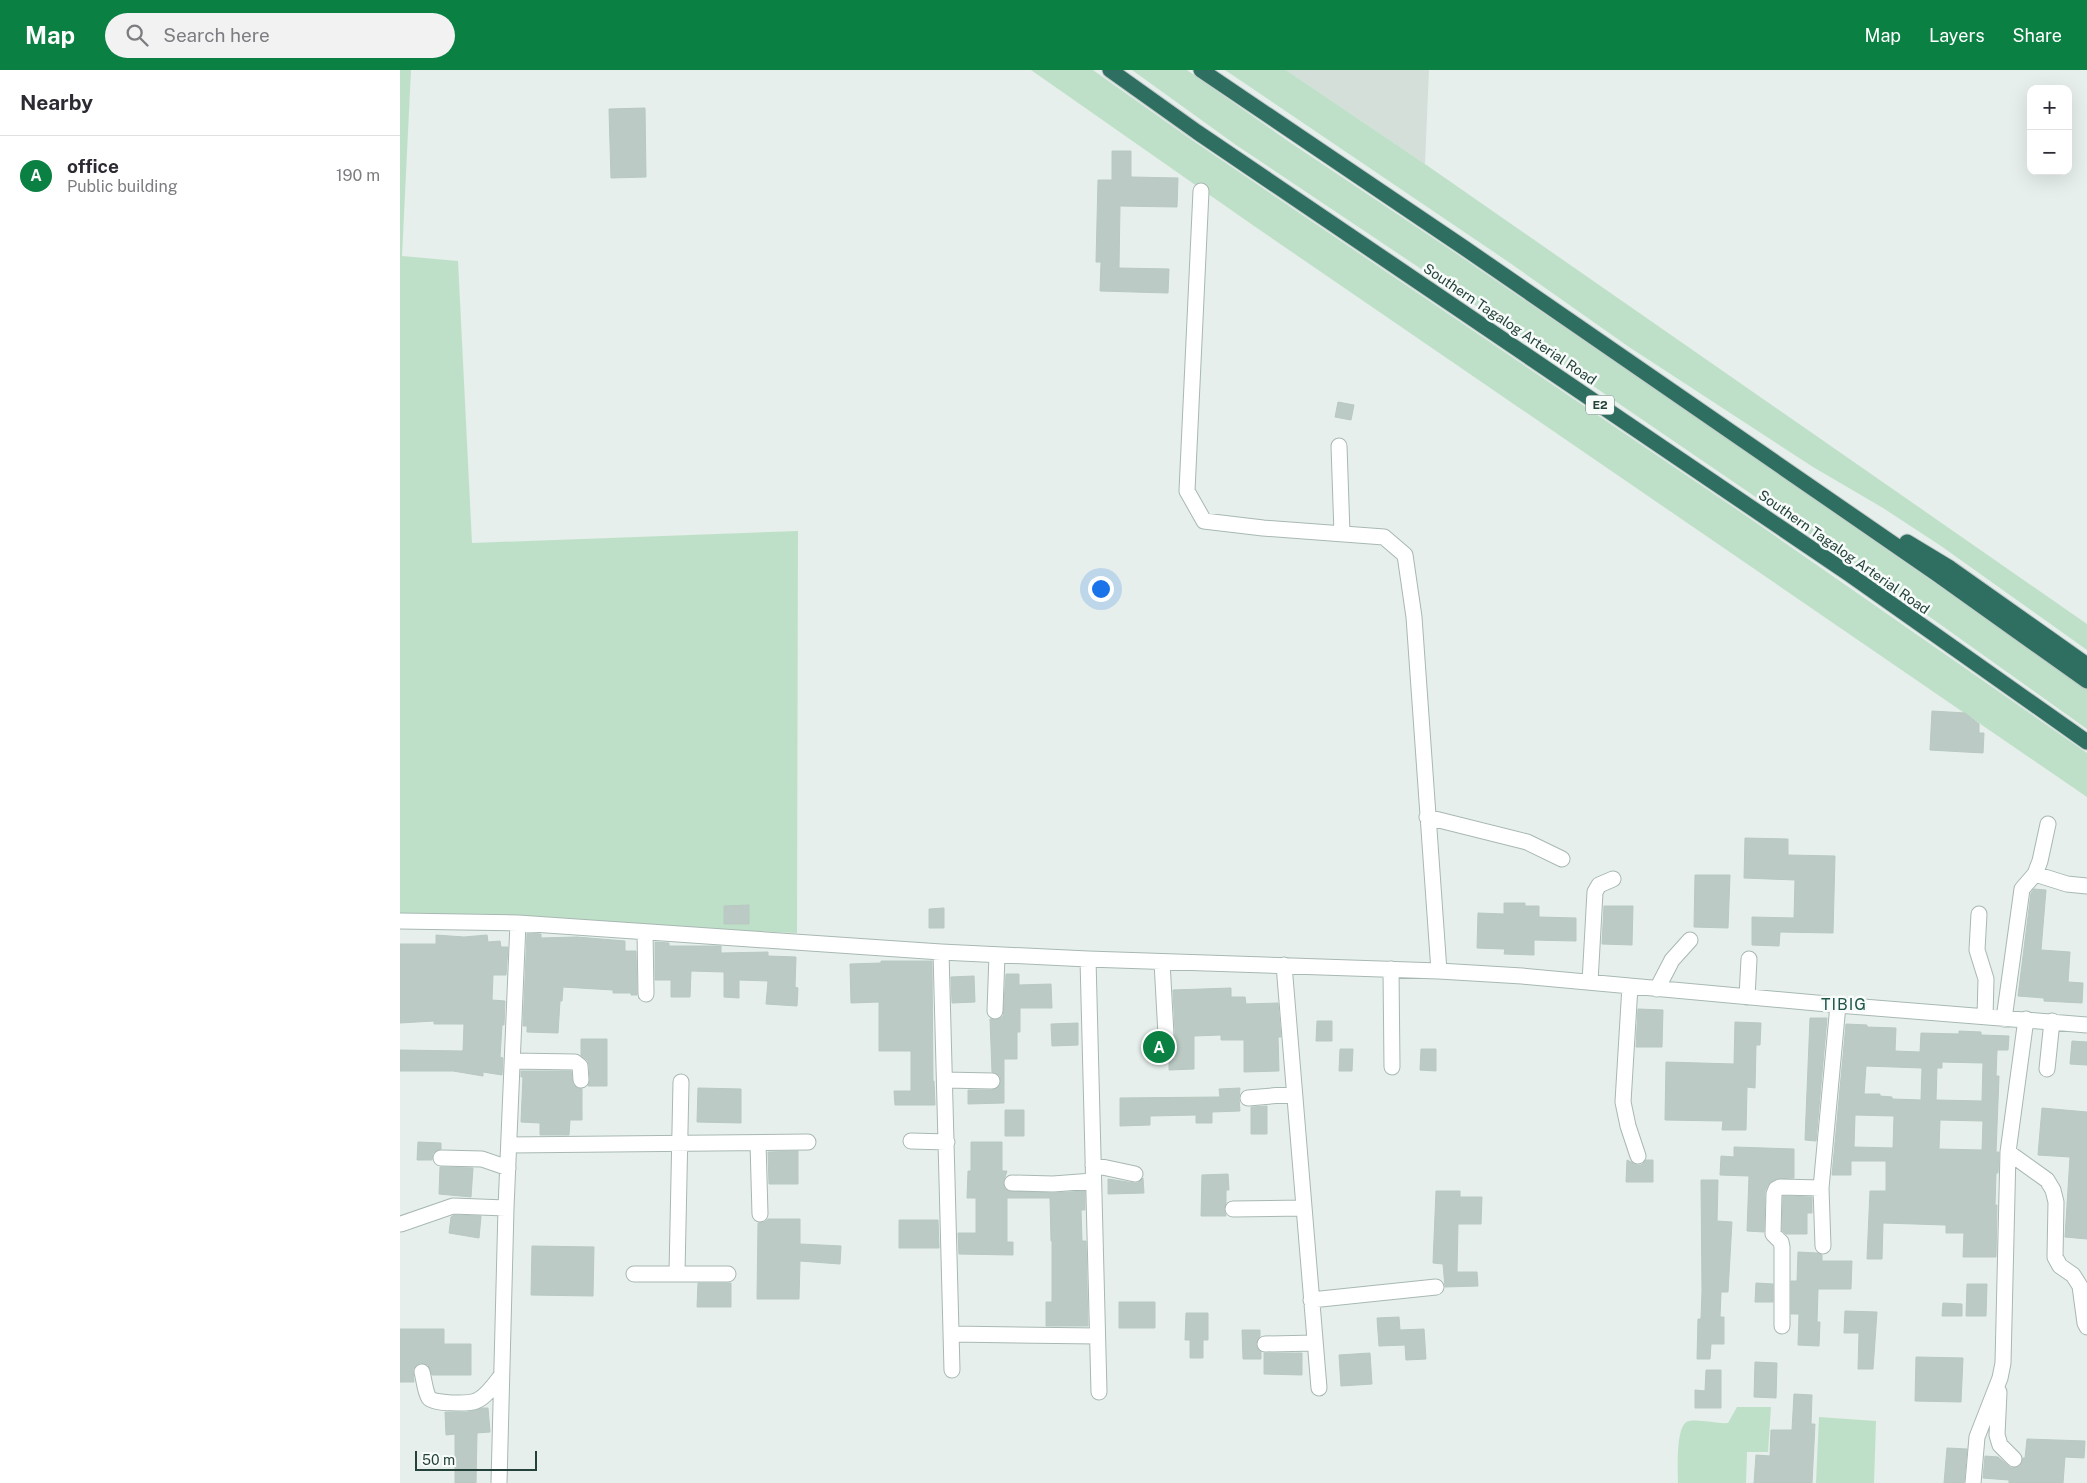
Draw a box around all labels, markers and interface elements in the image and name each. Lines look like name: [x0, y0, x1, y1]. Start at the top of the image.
search box: [105, 13, 455, 58]
text: Map: [25, 21, 75, 49]
icon: search: [123, 21, 151, 49]
text: Search here: [163, 24, 270, 46]
text: Map: [1865, 25, 1901, 46]
text: Layers: [1929, 25, 1985, 46]
text: Share: [2013, 25, 2062, 46]
map controls: [2027, 85, 2072, 175]
button: +: [2027, 85, 2072, 130]
text: Nearby: [20, 90, 93, 115]
button: −: [2027, 130, 2072, 175]
text: office: [67, 155, 119, 177]
text: A: [30, 166, 42, 185]
text: 190 m: [336, 166, 380, 185]
text: Public building: [67, 177, 178, 196]
street label: Southern Tagalog Arterial Road: [1421, 260, 1599, 388]
road number: E2: [1586, 396, 1614, 414]
street label: Southern Tagalog Arterial Road: [1755, 487, 1933, 617]
your location: [1088, 576, 1114, 602]
district label: TIBIG: [1821, 995, 1867, 1014]
pin: A: [1143, 1028, 1175, 1066]
scale bar: [415, 1448, 538, 1471]
text: 50 m: [422, 1452, 455, 1468]

